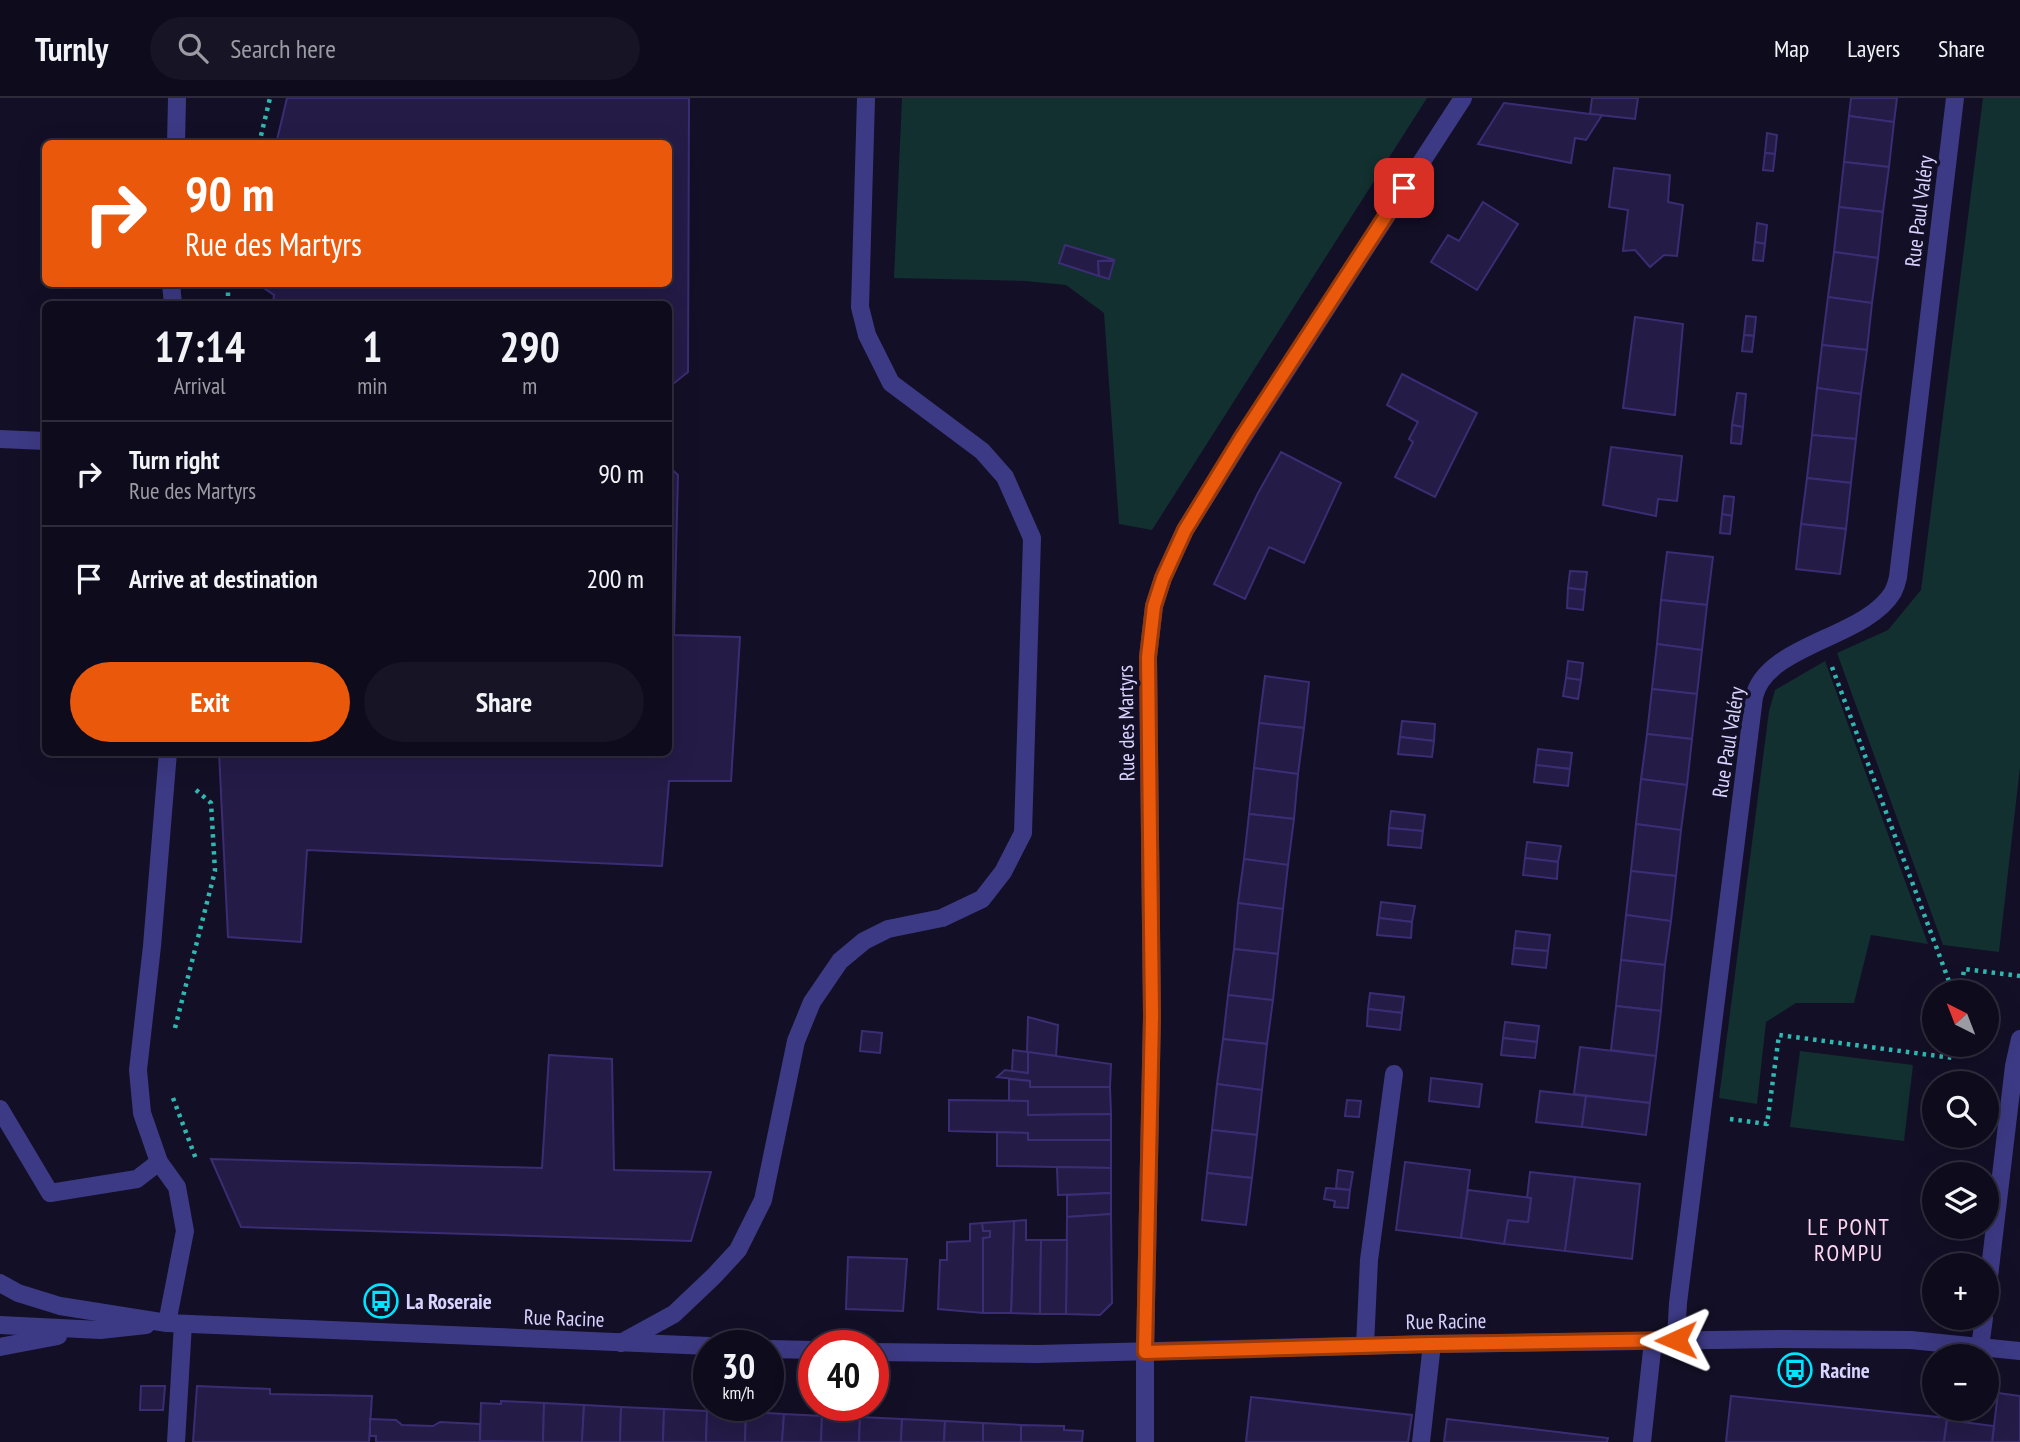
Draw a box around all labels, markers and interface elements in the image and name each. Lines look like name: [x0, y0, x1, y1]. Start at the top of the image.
search box: [150, 17, 640, 80]
text: Turnly: [35, 27, 108, 70]
icon: search: [174, 29, 212, 67]
text: Search here: [230, 32, 336, 65]
text: Map: [1774, 33, 1809, 64]
text: Layers: [1847, 33, 1900, 64]
text: Share: [1938, 33, 1985, 64]
street label: Rue Paul Valéry: [1899, 154, 1939, 268]
pin: [1374, 158, 1434, 218]
text: 90 m: [185, 161, 274, 225]
icon: right: [70, 168, 161, 259]
icon: arrive: [1385, 169, 1423, 207]
text: Rue des Martyrs: [185, 223, 362, 265]
text: 17:14: [154, 319, 245, 374]
text: 1: [362, 319, 382, 374]
text: 290: [500, 319, 560, 374]
text: Arrival: [174, 371, 226, 400]
text: min: [357, 371, 387, 400]
text: m: [522, 371, 537, 400]
text: Turn right: [129, 443, 220, 476]
icon: right: [70, 455, 108, 493]
text: 90 m: [598, 457, 644, 490]
text: Rue des Martyrs: [129, 476, 256, 505]
icon: arrive: [70, 560, 108, 598]
text: Arrive at destination: [129, 562, 318, 595]
text: 200 m: [586, 562, 644, 595]
button: Exit: [70, 662, 350, 742]
button: Share: [364, 662, 644, 742]
street label: Rue des Martyrs: [1111, 665, 1141, 781]
street label: Rue Paul Valéry: [1706, 684, 1750, 799]
north arrow: [1922, 980, 1998, 1057]
map controls: [1922, 980, 1999, 1421]
button: search: [1922, 1071, 1999, 1148]
button: layers: [1922, 1162, 1999, 1239]
district label: LE PONT ROMPU: [1807, 1212, 1891, 1267]
button: +: [1922, 1253, 1999, 1330]
bus stop icon: La Roseraie: [362, 1282, 400, 1320]
place label: La Roseraie: [406, 1288, 492, 1315]
street label: Rue Racine: [523, 1303, 605, 1333]
position arrow: [1639, 1303, 1713, 1377]
street label: Rue Racine: [1405, 1307, 1487, 1335]
speed limit sign: 40: [798, 1330, 889, 1421]
text: 30: [722, 1343, 755, 1389]
button: −: [1922, 1344, 1999, 1421]
bus stop icon: Racine: [1776, 1351, 1814, 1389]
place label: Racine: [1820, 1357, 1870, 1384]
text: km/h: [723, 1381, 754, 1404]

